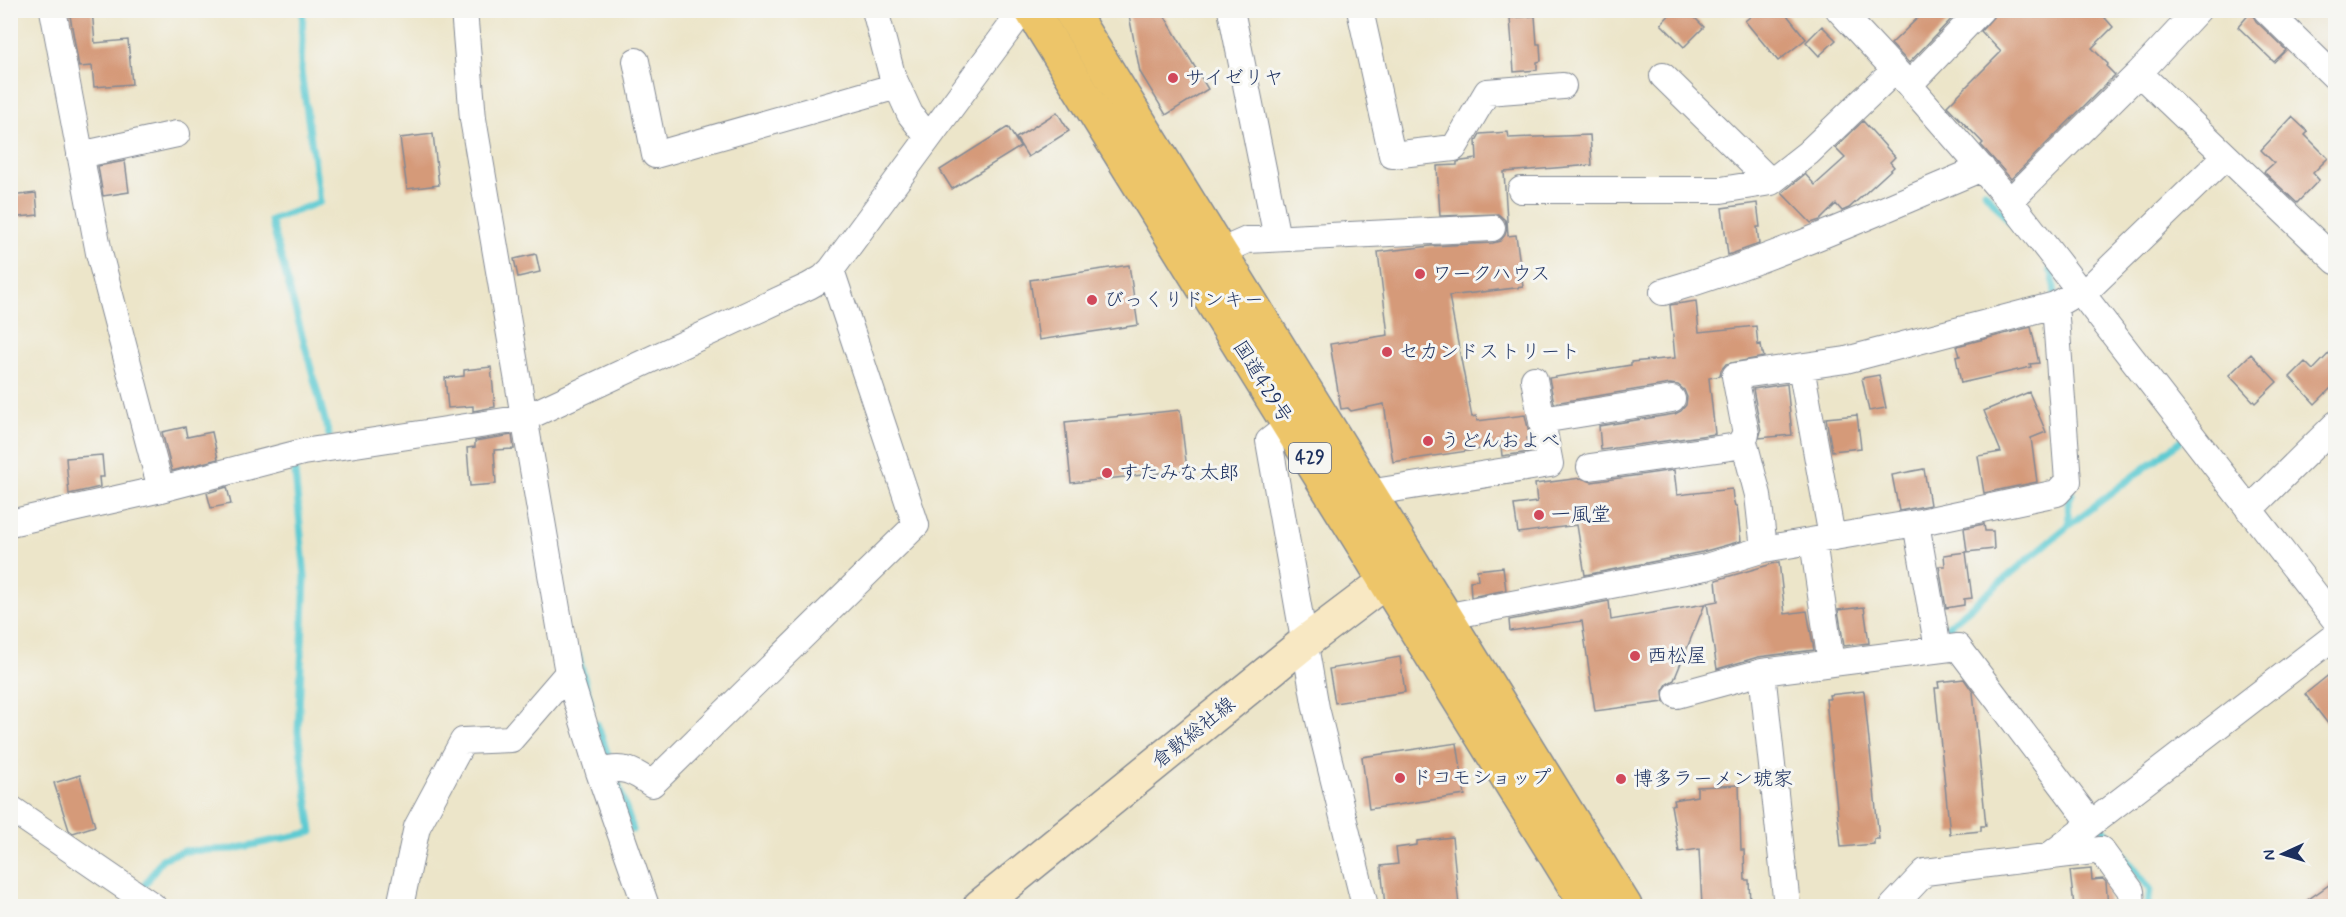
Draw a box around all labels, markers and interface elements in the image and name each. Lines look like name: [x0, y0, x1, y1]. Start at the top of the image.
place label: サイゼリヤ: [1185, 65, 1284, 92]
marker: サイゼリヤ: [1166, 71, 1180, 85]
place label: ワークハウス: [1432, 261, 1550, 288]
marker: ワークハウス: [1413, 267, 1427, 281]
place label: びっくりドンキー: [1104, 287, 1264, 314]
marker: びっくりドンキー: [1085, 293, 1099, 307]
street label: 国道429号: [1226, 336, 1298, 428]
place label: セカンドストリート: [1399, 339, 1581, 366]
marker: セカンドストリート: [1380, 345, 1394, 359]
place label: うどんおよべ: [1440, 428, 1560, 455]
marker: うどんおよべ: [1421, 434, 1435, 448]
road number: 429: [1289, 443, 1331, 473]
place label: すたみな太郎: [1119, 460, 1239, 487]
marker: すたみな太郎: [1100, 466, 1114, 480]
place label: 一風堂: [1551, 502, 1611, 529]
marker: 一風堂: [1532, 508, 1546, 522]
place label: 西松屋: [1647, 643, 1707, 670]
marker: 西松屋: [1628, 649, 1642, 663]
street label: 倉敷総社線: [1147, 691, 1241, 775]
place label: ドコモショップ: [1412, 765, 1551, 792]
place label: 博多ラーメン琥家: [1633, 766, 1793, 793]
marker: ドコモショップ: [1393, 771, 1407, 785]
marker: 博多ラーメン琥家: [1614, 772, 1628, 786]
north arrow: [2253, 824, 2313, 884]
text: N: [2259, 849, 2280, 861]

